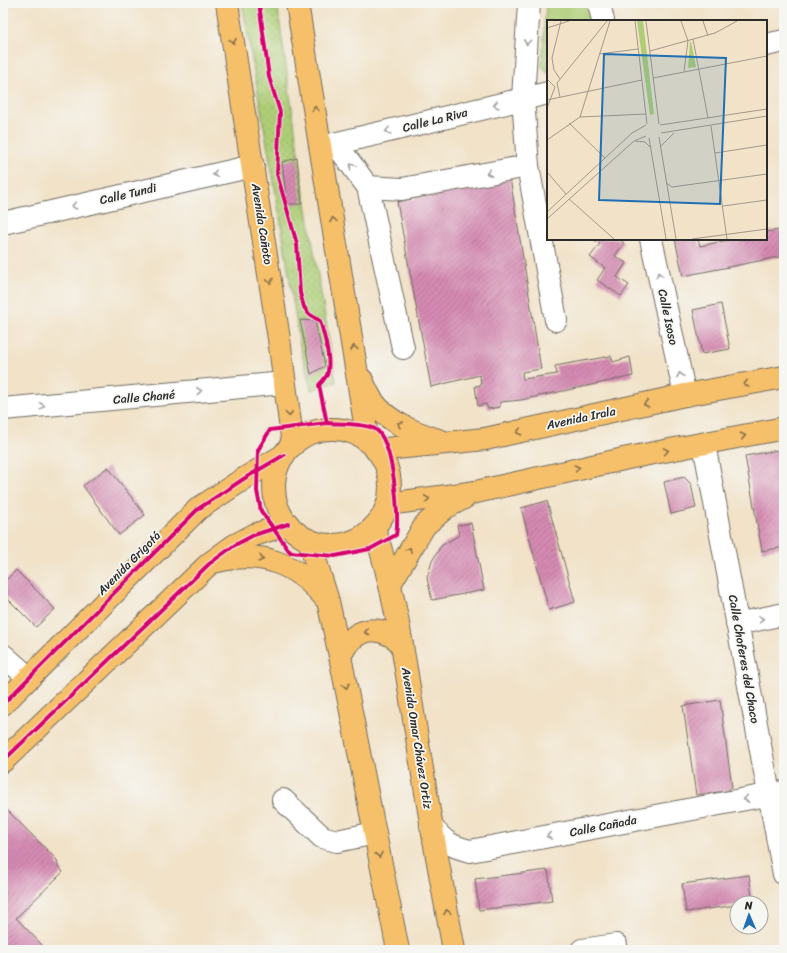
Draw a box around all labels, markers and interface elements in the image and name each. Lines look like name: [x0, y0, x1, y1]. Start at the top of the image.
inset map: [547, 20, 767, 240]
one-way arrow: [228, 38, 237, 45]
one-way arrow: [522, 39, 531, 45]
one-way arrow: [493, 100, 500, 109]
street label: Calle La Riva: [400, 101, 471, 139]
one-way arrow: [311, 106, 320, 112]
one-way arrow: [385, 127, 391, 135]
one-way arrow: [350, 163, 357, 170]
one-way arrow: [486, 168, 492, 177]
one-way arrow: [212, 170, 218, 178]
street label: Calle Tundi: [97, 177, 159, 211]
street label: Avenida Cañoto: [245, 181, 279, 266]
one-way arrow: [71, 202, 77, 210]
one-way arrow: [329, 217, 338, 223]
one-way arrow: [655, 272, 663, 278]
one-way arrow: [265, 278, 274, 284]
street label: Calle Isoso: [651, 287, 685, 347]
one-way arrow: [350, 345, 358, 352]
one-way arrow: [677, 372, 685, 378]
one-way arrow: [743, 379, 749, 388]
street label: Calle Chané: [112, 383, 176, 411]
one-way arrow: [196, 387, 202, 396]
one-way arrow: [643, 399, 650, 407]
street label: Avenida Irala: [543, 400, 618, 436]
one-way arrow: [39, 402, 45, 411]
one-way arrow: [284, 411, 293, 417]
one-way arrow: [397, 422, 404, 429]
one-way arrow: [516, 427, 523, 435]
one-way arrow: [740, 432, 746, 441]
one-way arrow: [663, 447, 669, 455]
one-way arrow: [574, 465, 580, 473]
one-way arrow: [423, 495, 430, 504]
street label: Avenida Grigotá: [91, 526, 166, 601]
one-way arrow: [404, 547, 412, 554]
one-way arrow: [258, 554, 264, 562]
street label: Calle Choferes del Chaco: [722, 593, 766, 725]
one-way arrow: [758, 615, 764, 623]
one-way arrow: [364, 627, 371, 636]
street label: Avenida Omar Chávez Ortiz: [395, 665, 439, 811]
one-way arrow: [341, 683, 350, 690]
one-way arrow: [742, 794, 749, 803]
street label: Calle Cañada: [568, 809, 639, 843]
one-way arrow: [546, 831, 552, 840]
one-way arrow: [375, 852, 383, 858]
north arrow: [729, 895, 769, 935]
text: N: [744, 896, 753, 915]
one-way arrow: [443, 909, 452, 915]

